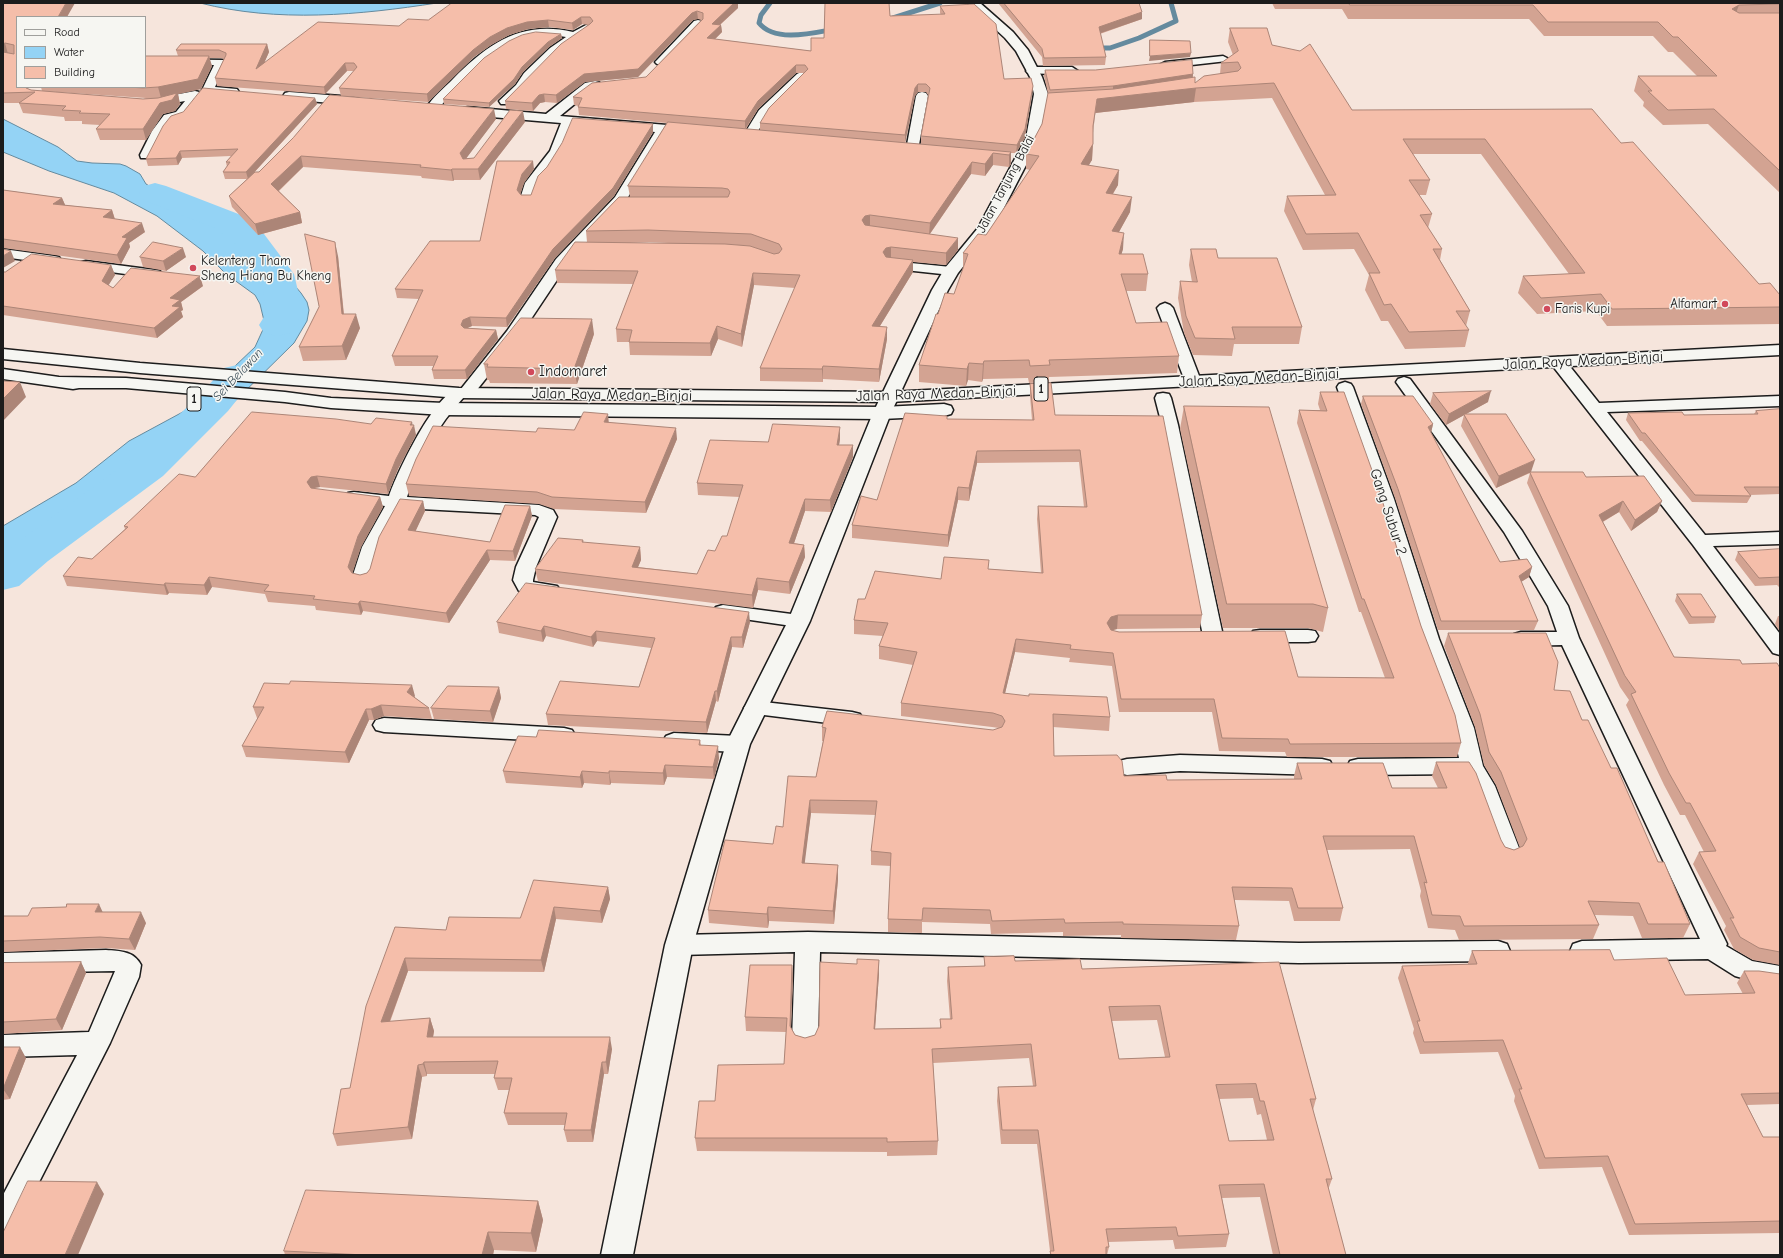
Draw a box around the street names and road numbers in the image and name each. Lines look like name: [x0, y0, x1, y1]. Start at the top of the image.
street label: Jalan Tanjung Balai: [974, 132, 1038, 236]
street label: Jalan Raya Medan-Binjai: [1502, 348, 1664, 374]
street label: Jalan Raya Medan-Binjai: [1178, 365, 1340, 391]
road number: 1: [1034, 377, 1048, 401]
street label: Jalan Raya Medan-Binjai: [856, 382, 1016, 406]
street label: Jalan Raya Medan-Binjai: [532, 385, 692, 405]
road number: 1: [187, 387, 201, 411]
street label: Gang Subur 2: [1366, 466, 1410, 558]

